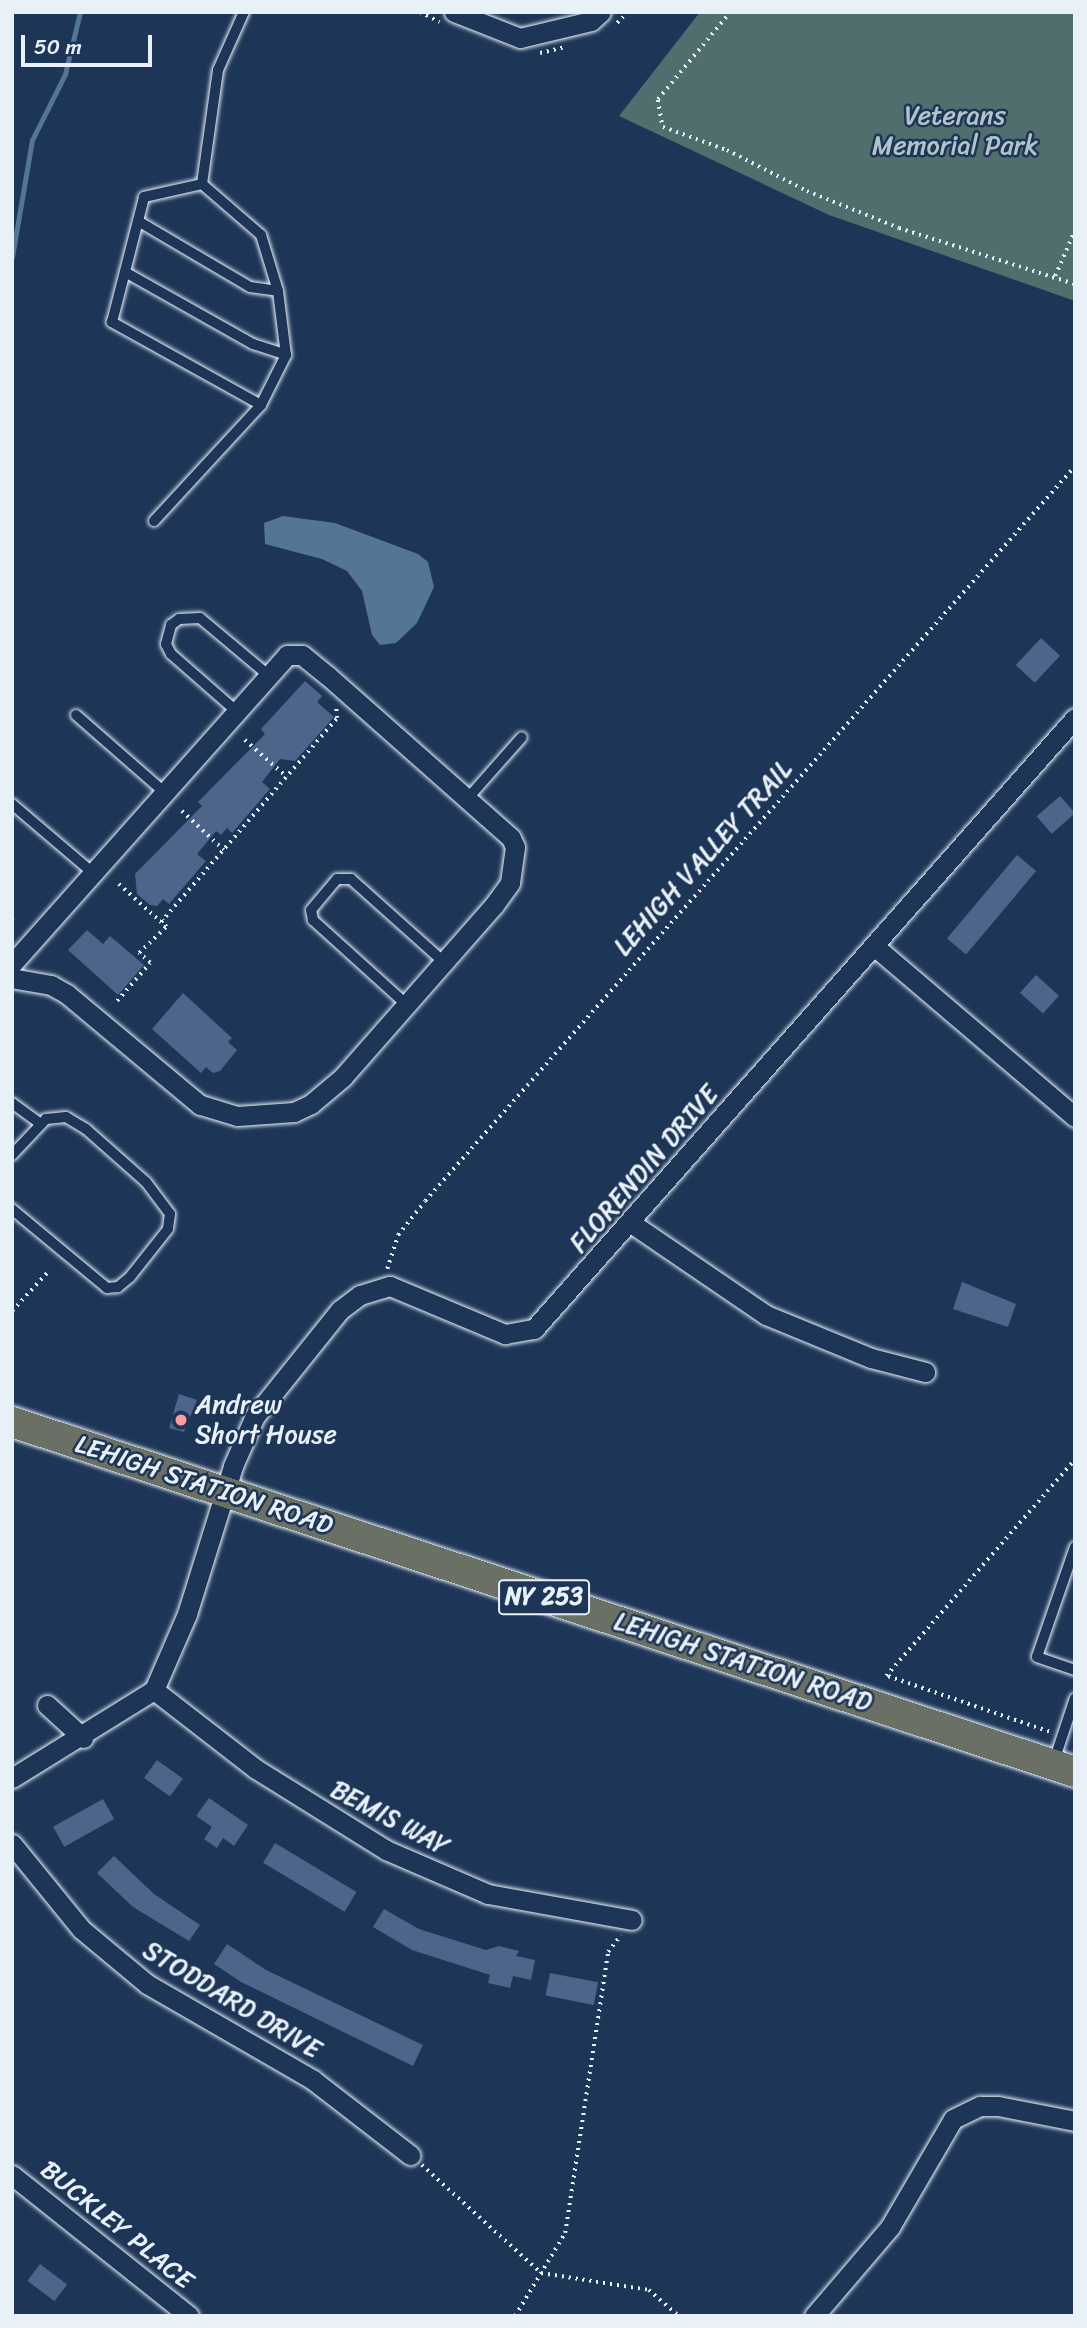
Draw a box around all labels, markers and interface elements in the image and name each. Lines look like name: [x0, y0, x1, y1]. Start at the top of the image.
scale bar: [24, 21, 156, 65]
text: 50 m: [34, 28, 82, 66]
park label: Veterans Memorial Park: [872, 100, 1038, 162]
street label: LEHIGH VALLEY TRAIL: [608, 755, 798, 961]
street label: FLORENDIN DRIVE: [563, 1079, 725, 1259]
place label: Andrew Short House: [195, 1389, 336, 1450]
marker: Andrew Short House: [173, 1412, 189, 1428]
street label: LEHIGH STATION ROAD: [73, 1429, 335, 1541]
road number: NY 253: [497, 1576, 591, 1618]
street label: LEHIGH STATION ROAD: [612, 1606, 874, 1718]
street label: BEMIS WAY: [325, 1774, 455, 1862]
street label: STODDARD DRIVE: [136, 1934, 328, 2066]
street label: BUCKLEY PLACE: [34, 2154, 200, 2296]

